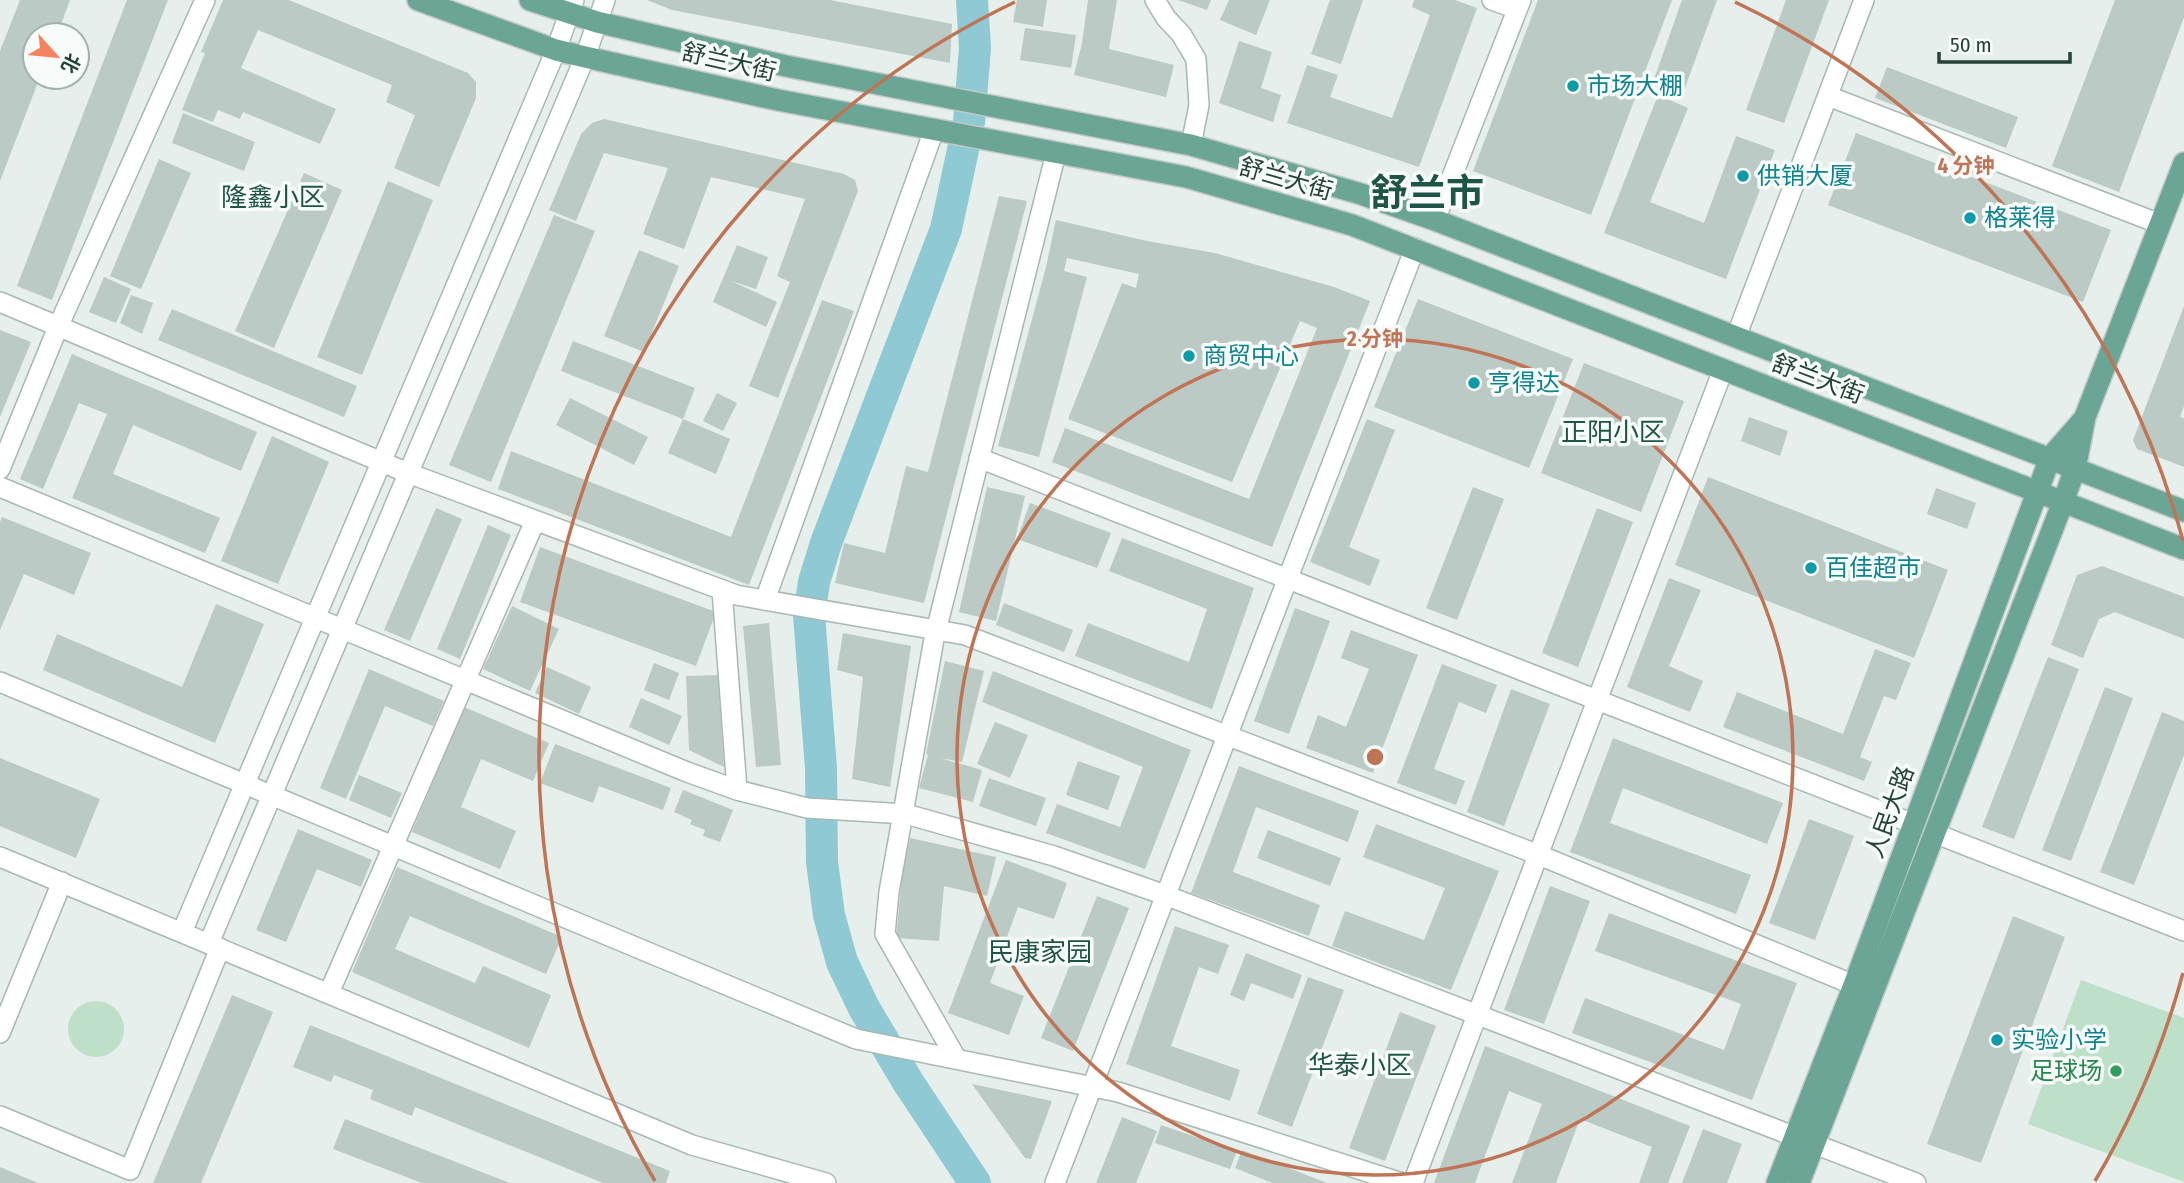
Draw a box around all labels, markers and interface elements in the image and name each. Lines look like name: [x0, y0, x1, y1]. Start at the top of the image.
north arrow: [21, 21, 91, 91]
scale bar: [1939, 21, 2070, 65]
text: 50 m: [1950, 32, 1992, 58]
street label: 舒兰大街: [679, 38, 779, 86]
text: 北: [56, 50, 85, 77]
place label: 市场大棚: [1587, 72, 1683, 100]
marker: 市场大棚: [1565, 78, 1581, 94]
street label: 舒兰大街: [1236, 152, 1336, 206]
text: 4 分钟: [1937, 153, 1995, 179]
place label: 供销大厦: [1757, 162, 1853, 190]
marker: 供销大厦: [1735, 168, 1751, 184]
district label: 舒兰市: [1370, 170, 1484, 216]
district label: 隆鑫小区: [221, 182, 325, 213]
place label: 格莱得: [1984, 204, 2056, 232]
marker: 格莱得: [1962, 210, 1978, 226]
text: 2 分钟: [1346, 326, 1403, 352]
place label: 商贸中心: [1203, 342, 1299, 370]
marker: 商贸中心: [1181, 348, 1197, 364]
street label: 舒兰大街: [1768, 349, 1868, 409]
place label: 亨得达: [1488, 369, 1560, 397]
marker: 亨得达: [1466, 375, 1482, 391]
district label: 正阳小区: [1561, 417, 1665, 448]
place label: 百佳超市: [1825, 554, 1921, 582]
marker: 百佳超市: [1803, 560, 1819, 576]
centre of rings: [1363, 745, 1387, 769]
street label: 人民大路: [1860, 762, 1920, 862]
district label: 民康家园: [988, 937, 1092, 968]
place label: 实验小学: [2011, 1026, 2107, 1054]
marker: 实验小学: [1989, 1032, 2005, 1048]
district label: 华泰小区: [1308, 1050, 1412, 1081]
place label: 足球场: [2030, 1057, 2102, 1085]
marker: 足球场: [2108, 1063, 2124, 1079]

